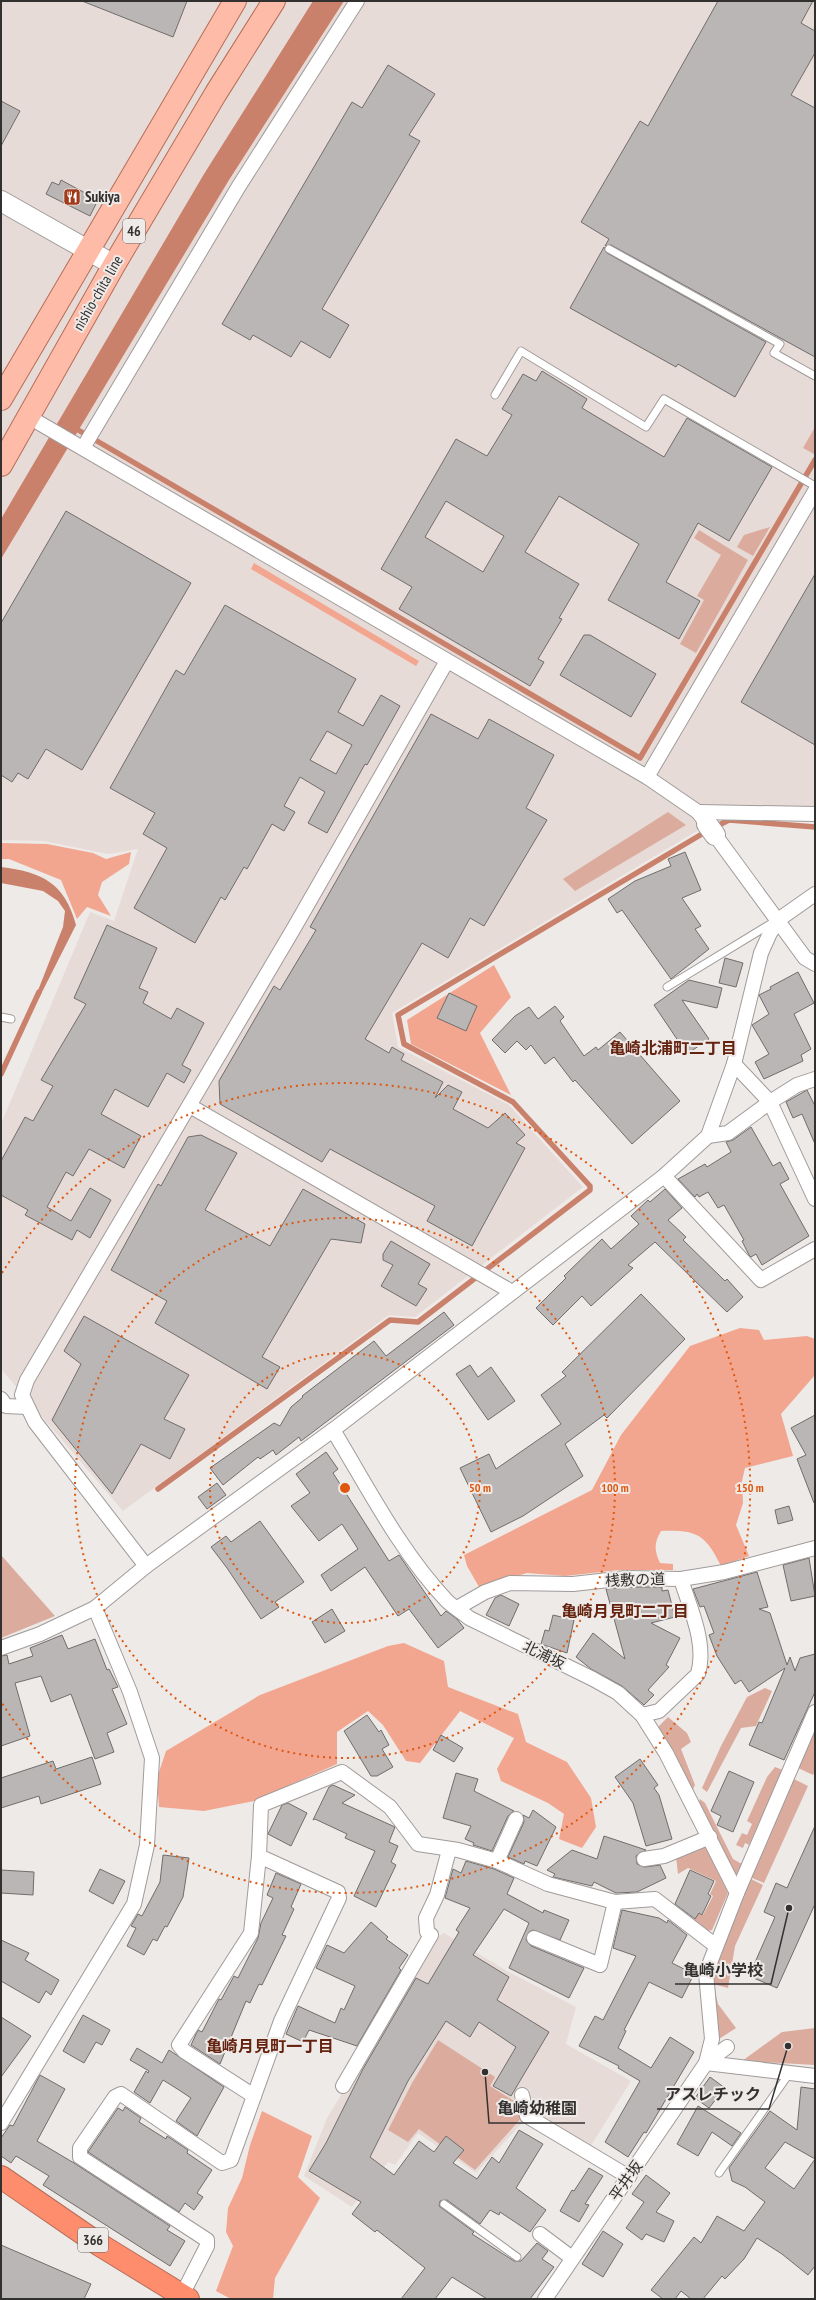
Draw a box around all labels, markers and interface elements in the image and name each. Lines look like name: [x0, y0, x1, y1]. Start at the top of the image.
restaurant icon: Sukiya: [62, 187, 82, 207]
place label: Sukiya: [85, 187, 120, 206]
road number: 46: [123, 219, 145, 243]
street label: nishio-chita line: [68, 252, 127, 334]
district label: 亀崎北浦町二丁目: [609, 1038, 737, 1058]
text: 50 m: [469, 1480, 491, 1495]
text: 100 m: [601, 1480, 629, 1495]
text: 150 m: [736, 1480, 764, 1495]
centre of rings: [338, 1481, 352, 1495]
street label: 桟敷の道: [605, 1569, 665, 1590]
district label: 亀崎月見町二丁目: [561, 1601, 689, 1621]
street label: 北浦坂: [520, 1636, 569, 1673]
callout: 亀崎小学校: [675, 1956, 771, 1984]
text: 亀崎小学校: [683, 1960, 763, 1980]
district label: 亀崎月見町一丁目: [206, 2036, 334, 2056]
callout: アスレチック: [657, 2081, 769, 2109]
text: アスレチック: [665, 2084, 761, 2104]
callout: 亀崎幼稚園: [489, 2095, 585, 2123]
text: 亀崎幼稚園: [497, 2098, 577, 2118]
street label: 平井坂: [605, 2157, 646, 2205]
road number: 366: [78, 2228, 108, 2252]

